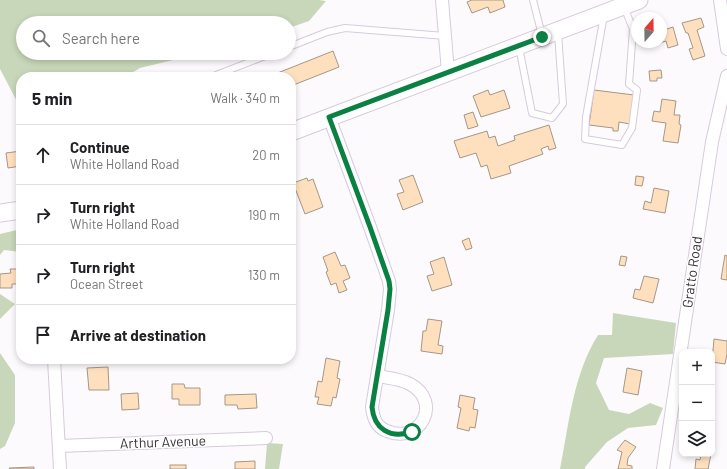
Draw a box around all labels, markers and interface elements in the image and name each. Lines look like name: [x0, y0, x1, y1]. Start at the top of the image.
north arrow: [631, 12, 667, 48]
search box: [16, 16, 296, 60]
icon: search: [30, 27, 52, 49]
route end: [533, 28, 551, 46]
text: Search here: [62, 29, 140, 47]
text: 5 min: [32, 88, 72, 108]
text: Walk · 340 m: [211, 90, 280, 106]
text: Continue: [70, 138, 130, 156]
icon: ahead: [32, 144, 54, 166]
text: 20 m: [252, 147, 280, 163]
text: White Holland Road: [70, 156, 179, 172]
text: Turn right: [70, 198, 135, 216]
icon: right: [32, 204, 54, 226]
text: 190 m: [248, 207, 280, 223]
text: White Holland Road: [70, 216, 179, 232]
street label: Gratto Road: [678, 235, 705, 309]
text: Turn right: [70, 258, 135, 276]
icon: right: [32, 264, 54, 286]
text: 130 m: [248, 267, 280, 283]
text: Ocean Street: [70, 276, 143, 292]
icon: arrive: [32, 324, 54, 346]
text: Arrive at destination: [70, 326, 206, 344]
map controls: [679, 349, 715, 457]
button: +: [679, 349, 715, 385]
button: −: [679, 385, 715, 421]
button: layers: [679, 421, 715, 457]
route start: [403, 423, 421, 441]
street label: Arthur Avenue: [120, 431, 206, 452]

